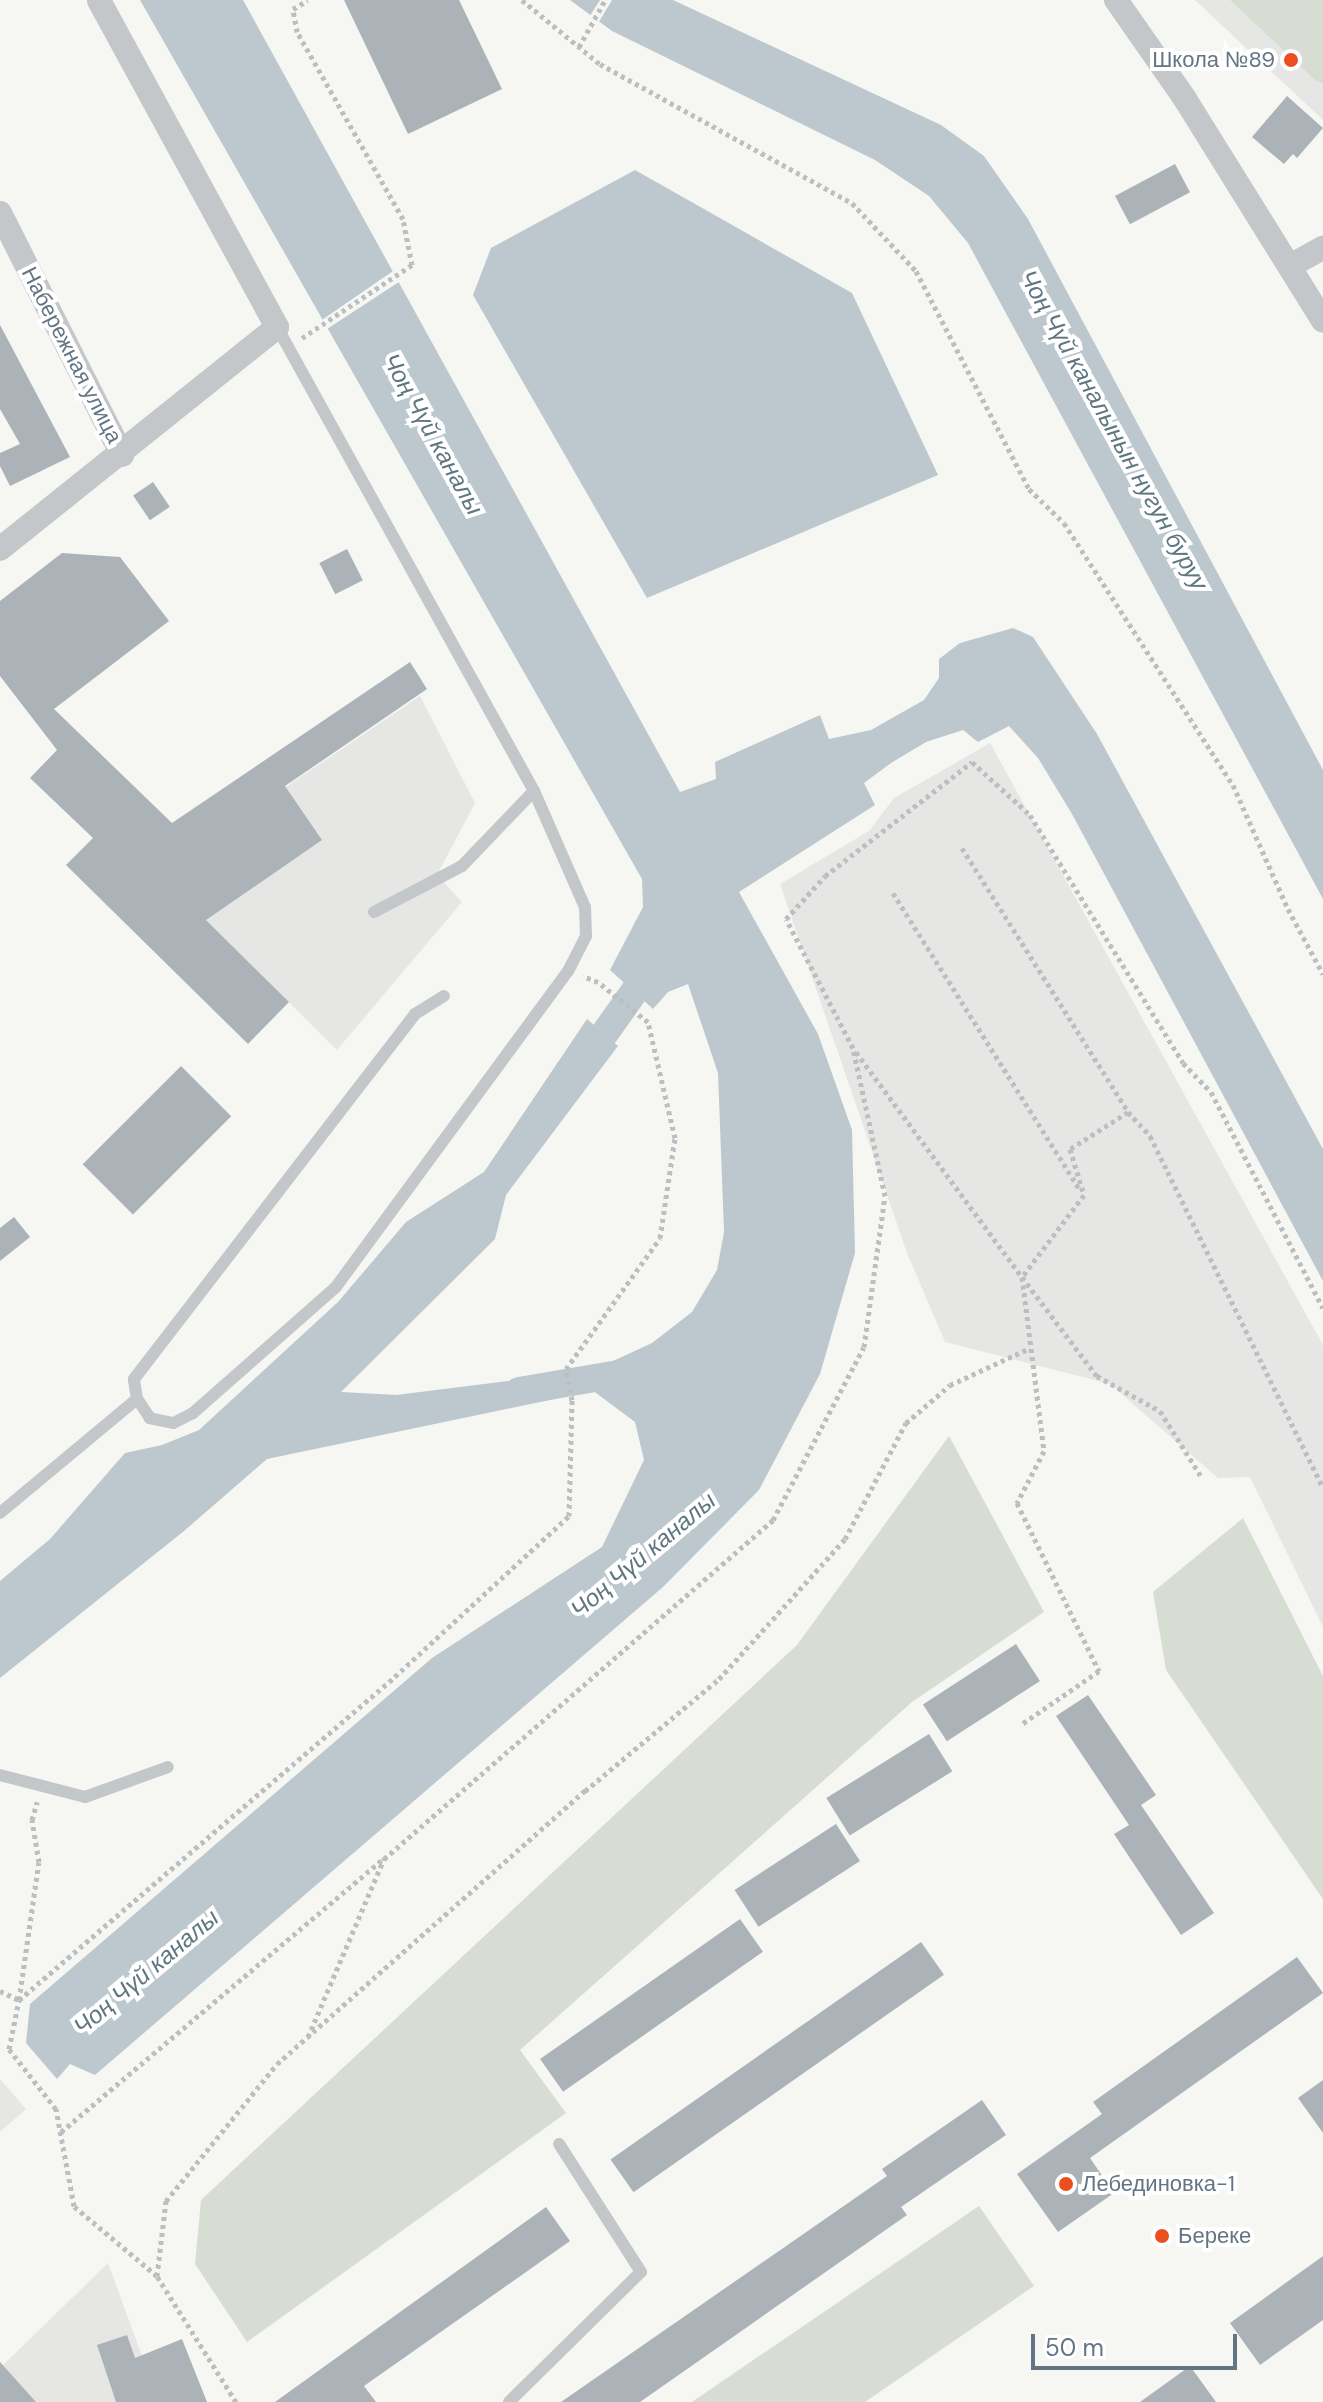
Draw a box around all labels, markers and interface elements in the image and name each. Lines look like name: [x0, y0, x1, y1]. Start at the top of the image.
place label: Школа №89: [1152, 47, 1275, 73]
marker: Школа №89: [1282, 51, 1300, 69]
street label: Набережная улица: [16, 262, 128, 448]
water label: Чоң Чүй каналынын нугун буруу: [1014, 265, 1214, 595]
water label: Чоң Чүй каналы: [377, 348, 489, 520]
water label: Чоң Чүй каналы: [565, 1486, 721, 1624]
water label: Чоң Чүй каналы: [68, 1903, 224, 2041]
place label: Лебединовка-1: [1082, 2171, 1235, 2197]
marker: Лебединовка-1: [1057, 2175, 1075, 2193]
place label: Береке: [1178, 2223, 1251, 2249]
marker: Береке: [1153, 2227, 1171, 2245]
scale bar: [1035, 2318, 1241, 2368]
text: 50 m: [1045, 2332, 1104, 2363]

